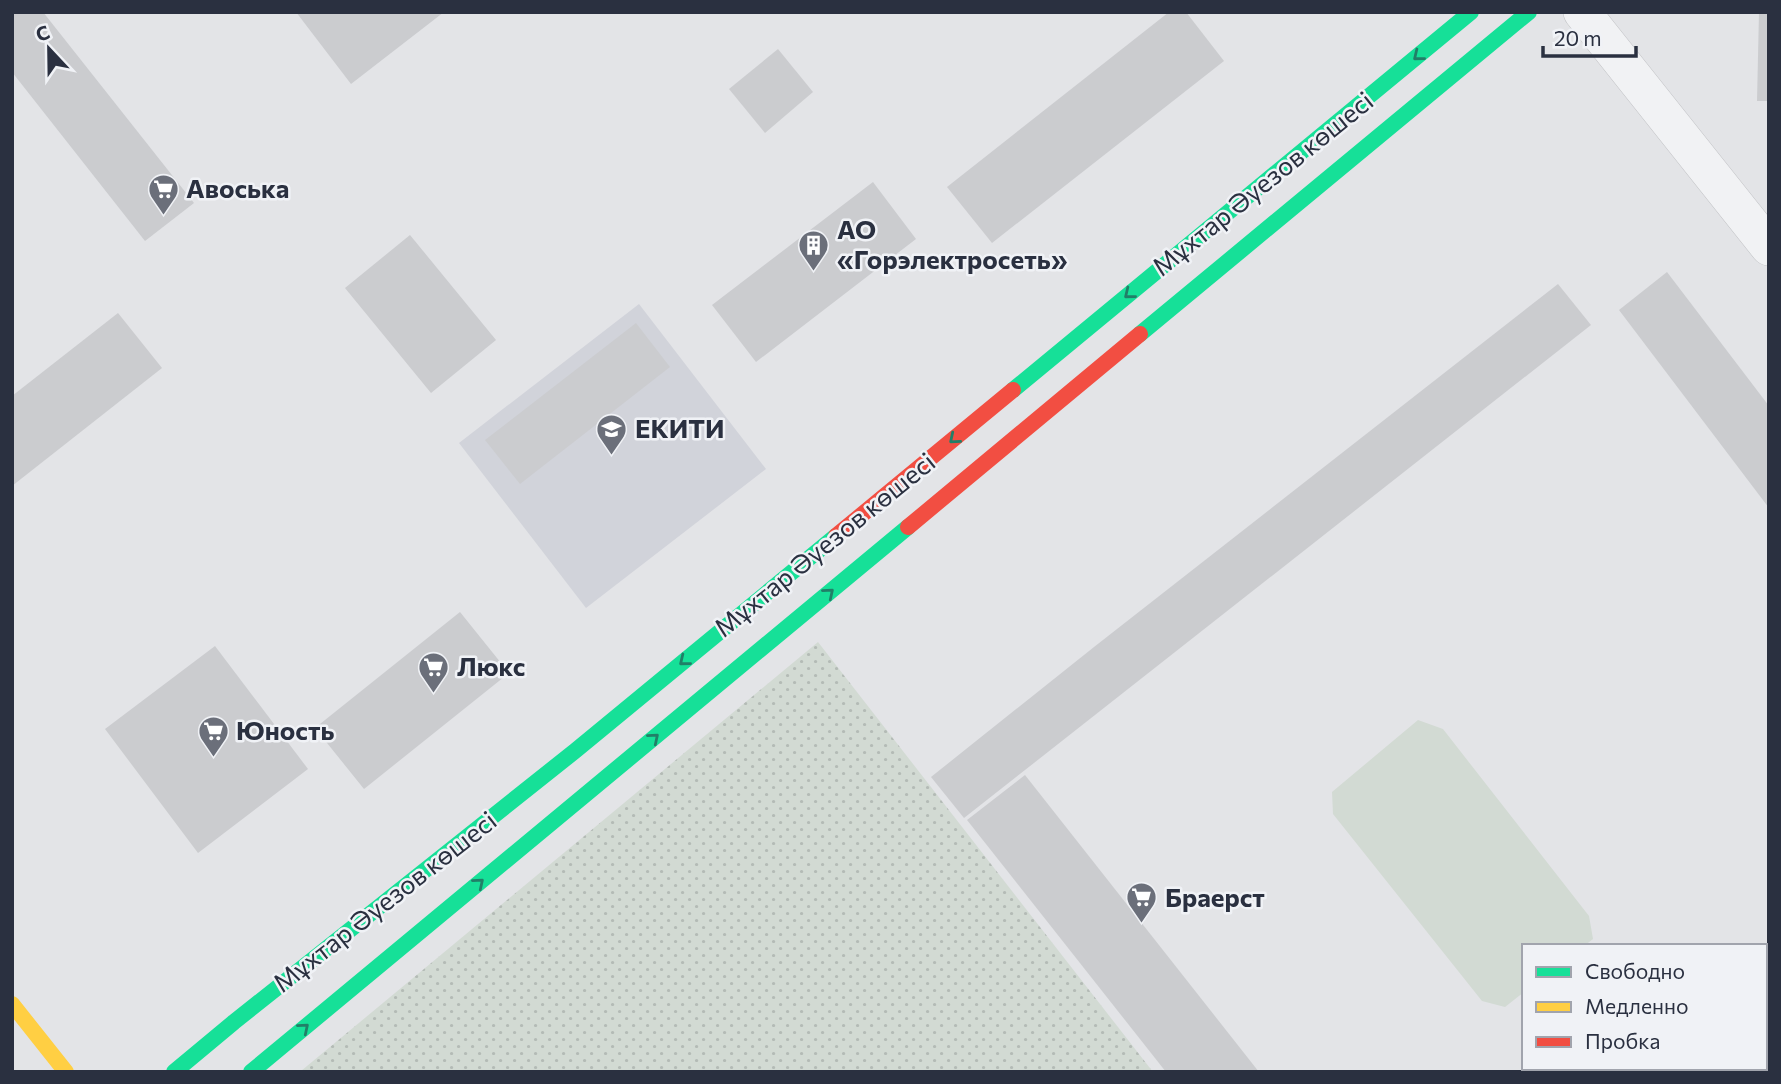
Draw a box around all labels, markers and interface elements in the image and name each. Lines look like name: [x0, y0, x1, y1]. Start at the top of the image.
north arrow: [14, 14, 84, 84]
scale bar: [1543, 14, 1636, 58]
text: С: [32, 20, 53, 46]
text: 20 m: [1554, 25, 1602, 50]
one-way arrow: [1414, 47, 1426, 60]
street label: Мұхтар Әуезов көшесі: [1145, 84, 1379, 281]
supermarket icon: Авоська: [146, 172, 180, 216]
place label: Авоська: [186, 172, 289, 203]
place label: АО «Горэлектросеть»: [837, 213, 1068, 274]
building icon: АО «Горэлектросеть»: [797, 228, 831, 272]
one-way arrow: [1125, 286, 1138, 298]
school or university icon: ЕКИТИ: [595, 412, 629, 456]
place label: ЕКИТИ: [635, 412, 724, 443]
one-way arrow: [949, 430, 962, 443]
street label: Мұхтар Әуезов көшесі: [707, 445, 941, 642]
one-way arrow: [822, 588, 834, 601]
supermarket icon: Люкс: [417, 650, 451, 694]
place label: Люкс: [457, 650, 525, 681]
one-way arrow: [679, 653, 692, 665]
supermarket icon: Юность: [196, 714, 230, 758]
place label: Юность: [236, 714, 334, 745]
one-way arrow: [646, 734, 659, 746]
street label: Мұхтар Әуезов көшесі: [266, 804, 502, 998]
one-way arrow: [470, 879, 483, 891]
supermarket icon: Браерст: [1125, 881, 1159, 925]
place label: Браерст: [1165, 881, 1265, 912]
legend: [1522, 944, 1767, 1070]
text: Свободно: [1585, 958, 1685, 983]
text: Медленно: [1585, 993, 1689, 1018]
one-way arrow: [295, 1024, 308, 1036]
text: Пробка: [1585, 1028, 1660, 1053]

